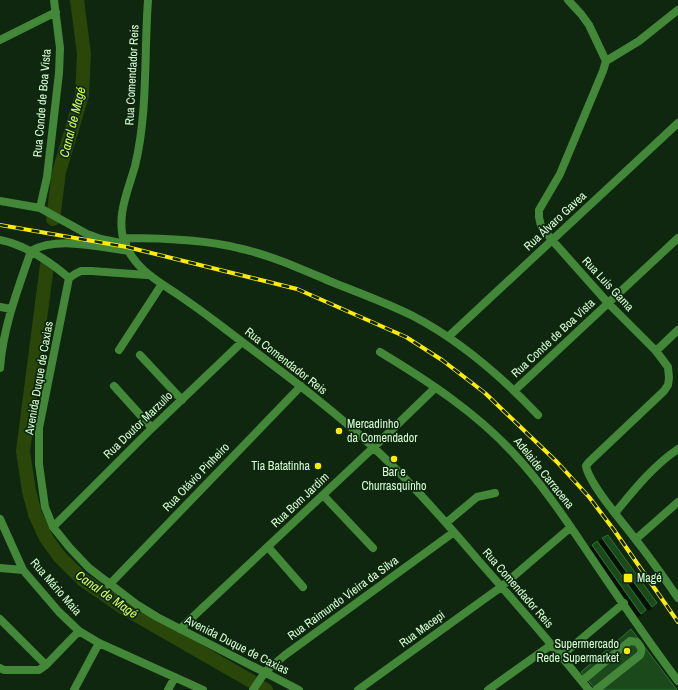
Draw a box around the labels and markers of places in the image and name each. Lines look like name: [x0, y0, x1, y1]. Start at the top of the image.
place label: Mercadinho da Comendador: [347, 416, 418, 446]
marker: Mercadinho da Comendador: [334, 426, 344, 436]
marker: Bar e Churrasquinho: [389, 454, 399, 464]
place label: Tia Batatinha: [251, 458, 311, 474]
marker: Tia Batatinha: [313, 461, 323, 471]
place label: Bar e Churrasquinho: [361, 464, 427, 494]
place label: Magé: [637, 570, 662, 586]
marker: Magé: [622, 572, 634, 584]
place label: Supermercado Rede Supermarket: [536, 636, 619, 666]
marker: Supermercado Rede Supermarket: [622, 646, 632, 656]

